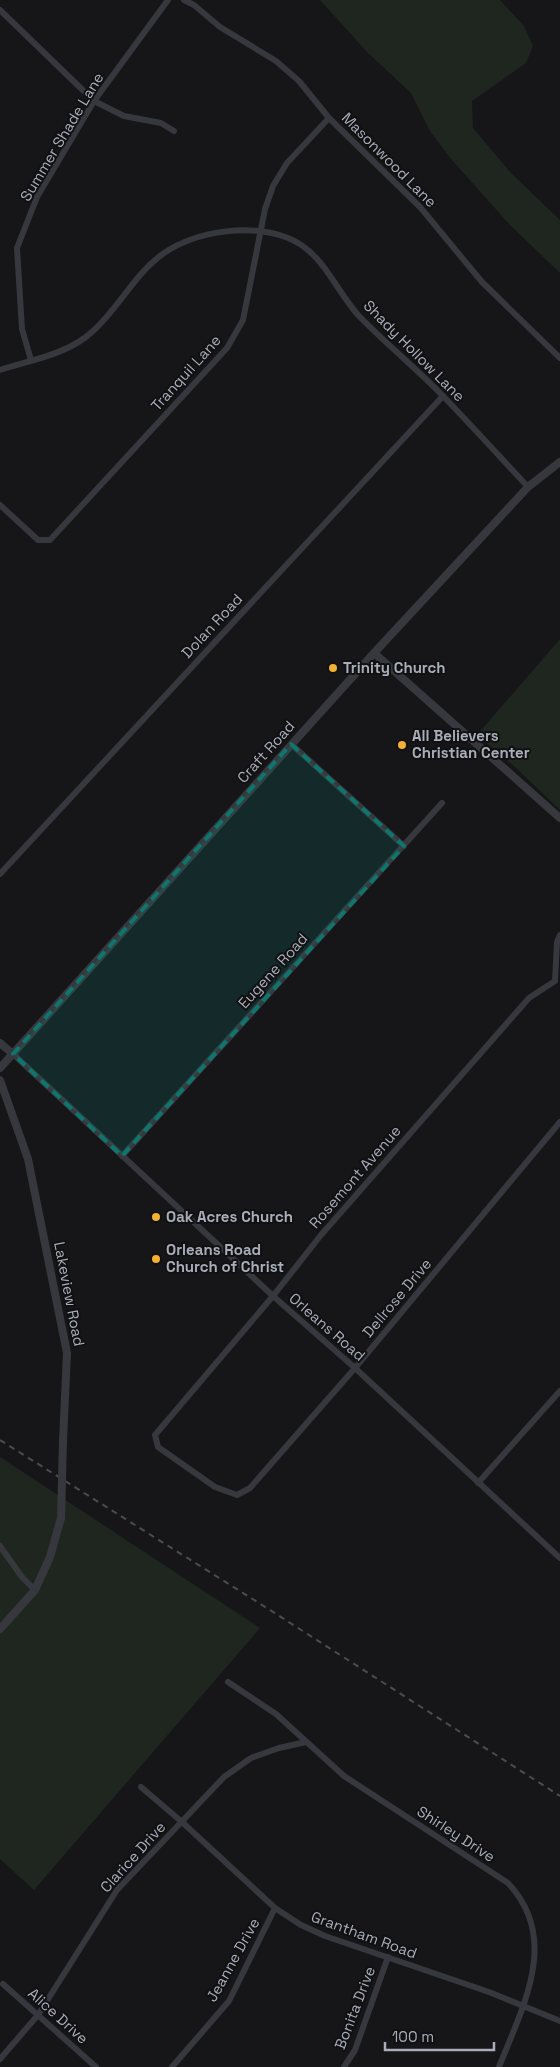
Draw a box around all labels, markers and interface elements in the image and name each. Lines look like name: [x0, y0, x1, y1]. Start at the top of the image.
street label: Summer Shade Lane: [16, 69, 108, 204]
street label: Masonwood Lane: [338, 108, 441, 211]
street label: Shady Hollow Lane: [360, 296, 469, 405]
street label: Tranquil Lane: [147, 331, 225, 415]
street label: Dolan Road: [177, 589, 246, 662]
place label: Trinity Church: [343, 658, 446, 677]
marker: Trinity Church: [327, 662, 339, 674]
street label: Craft Road: [233, 717, 298, 787]
place label: All Believers Christian Center: [412, 726, 530, 762]
marker: All Believers Christian Center: [396, 739, 408, 751]
street label: Eugene Road: [234, 929, 311, 1012]
street label: Rosemont Avenue: [305, 1121, 405, 1232]
place label: Oak Acres Church: [166, 1207, 293, 1226]
marker: Oak Acres Church: [150, 1211, 162, 1223]
street label: Lakeview Road: [50, 1240, 89, 1348]
place label: Orleans Road Church of Christ: [166, 1240, 284, 1276]
marker: Orleans Road Church of Christ: [150, 1253, 162, 1265]
street label: Dellrose Drive: [358, 1254, 435, 1341]
street label: Orleans Road: [285, 1288, 369, 1365]
street label: Shirley Drive: [414, 1801, 499, 1866]
street label: Clarice Drive: [96, 1817, 170, 1896]
street label: Grantham Road: [309, 1907, 420, 1962]
street label: Jeanne Drive: [202, 1914, 263, 2005]
street label: Bonita Drive: [330, 1964, 379, 2052]
street label: Alice Drive: [24, 1984, 92, 2048]
scale bar: [385, 2020, 494, 2052]
text: 100 m: [392, 2027, 434, 2046]

